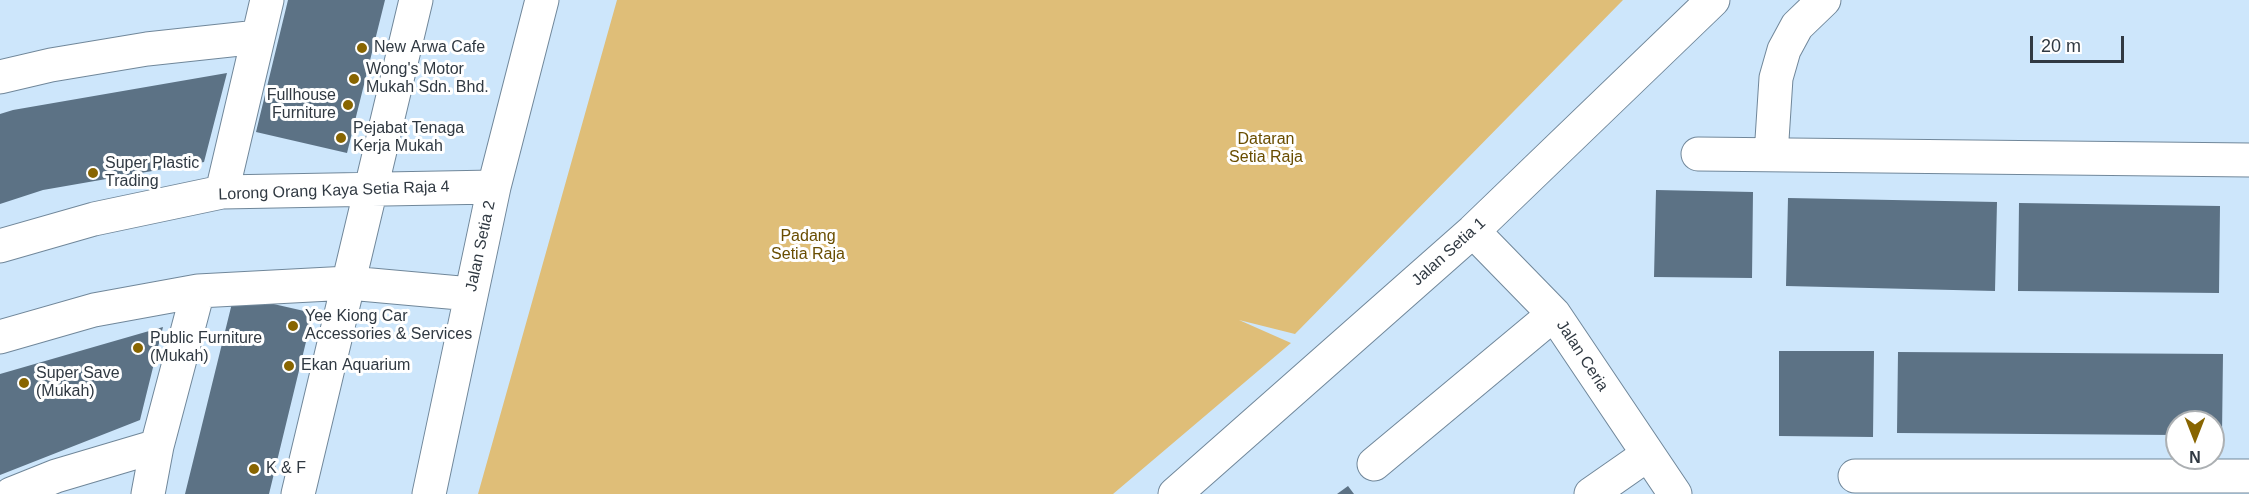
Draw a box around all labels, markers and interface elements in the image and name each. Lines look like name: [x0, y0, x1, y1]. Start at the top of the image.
scale bar: [2033, 24, 2128, 62]
text: 20 m: [2041, 36, 2081, 56]
place label: New Arwa Cafe: [374, 38, 485, 58]
marker: New Arwa Cafe: [355, 41, 369, 55]
place label: Wong's Motor Mukah Sdn. Bhd.: [366, 60, 489, 98]
marker: Wong's Motor Mukah Sdn. Bhd.: [347, 72, 361, 86]
place label: Fullhouse Furniture: [267, 86, 336, 124]
marker: Fullhouse Furniture: [341, 98, 355, 112]
place label: Pejabat Tenaga Kerja Mukah: [353, 119, 464, 157]
park label: Dataran Setia Raja: [1229, 130, 1303, 168]
marker: Pejabat Tenaga Kerja Mukah: [334, 131, 348, 145]
place label: Super Plastic Trading: [105, 154, 199, 192]
marker: Super Plastic Trading: [86, 166, 100, 180]
street label: Lorong Orang Kaya Setia Raja 4: [218, 177, 450, 205]
street label: Jalan Setia 2: [462, 199, 500, 293]
street label: Jalan Setia 1: [1408, 214, 1490, 290]
park label: Padang Setia Raja: [771, 227, 845, 265]
place label: Yee Kiong Car Accessories & Services: [305, 307, 472, 345]
street label: Jalan Ceria: [1552, 317, 1612, 395]
marker: Yee Kiong Car Accessories & Services: [286, 319, 300, 333]
place label: Public Furniture (Mukah): [150, 329, 262, 367]
marker: Public Furniture (Mukah): [131, 341, 145, 355]
place label: Ekan Aquarium: [301, 356, 410, 376]
marker: Ekan Aquarium: [282, 359, 296, 373]
place label: Super Save (Mukah): [36, 364, 120, 402]
marker: Super Save (Mukah): [17, 376, 31, 390]
north arrow: [2165, 410, 2225, 470]
text: N: [2189, 448, 2201, 465]
place label: K & F: [266, 459, 306, 479]
marker: K & F: [247, 462, 261, 476]

